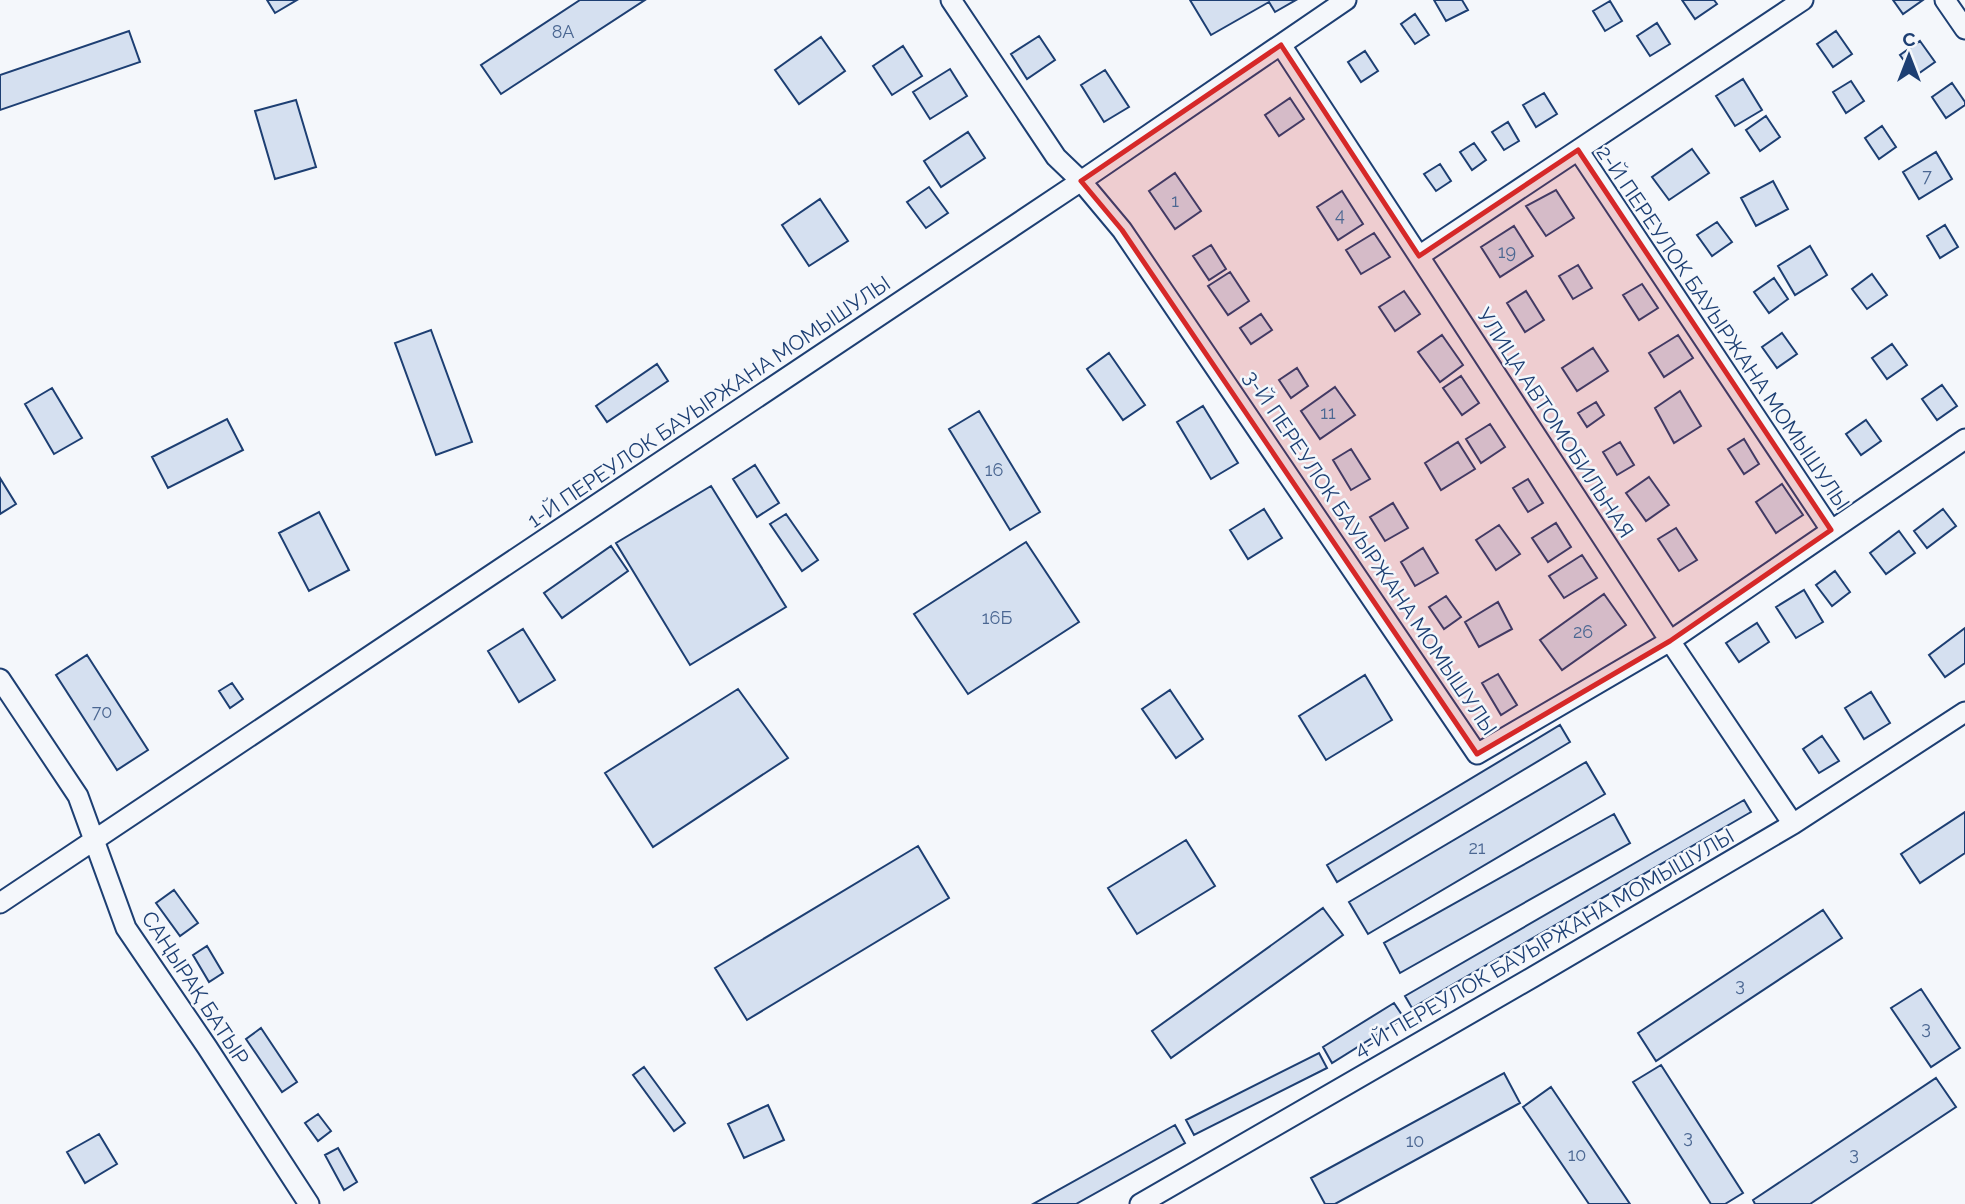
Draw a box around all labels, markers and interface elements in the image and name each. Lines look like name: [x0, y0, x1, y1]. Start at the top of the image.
house number: 8А: [552, 21, 574, 42]
north arrow: [1874, 21, 1944, 91]
text: С: [1902, 28, 1916, 50]
street label: 2-Й ПЕРЕУЛОК БАУЫРЖАНА МОМЫШУЛЫ: [1592, 141, 1855, 515]
house number: 7: [1922, 165, 1932, 186]
house number: 1: [1171, 190, 1179, 211]
house number: 4: [1335, 204, 1345, 225]
house number: 19: [1498, 241, 1516, 262]
street label: 1-Й ПЕРЕУЛОК БАУЫРЖАНА МОМЫШУЛЫ: [523, 270, 895, 533]
street label: УЛИЦА АВТОМОБИЛЬНАЯ: [1472, 303, 1639, 542]
street label: 3-Й ПЕРЕУЛОК БАУЫРЖАНА МОМЫШУЛЫ: [1239, 366, 1502, 740]
house number: 11: [1320, 402, 1336, 423]
house number: 16: [985, 459, 1003, 480]
house number: 16Б: [982, 607, 1012, 628]
house number: 26: [1573, 621, 1593, 642]
house number: 70: [92, 701, 112, 722]
street label: 4-Й ПЕРЕУЛОК БАУЫРЖАНА МОМЫШУЛЫ: [1349, 823, 1738, 1062]
house number: 21: [1468, 837, 1486, 858]
street label: САҢЫРАҚ БАТЫР: [136, 906, 254, 1069]
house number: 3: [1735, 974, 1745, 995]
house number: 3: [1921, 1017, 1931, 1038]
house number: 3: [1683, 1126, 1693, 1147]
house number: 10: [1406, 1130, 1424, 1151]
house number: 3: [1849, 1143, 1859, 1164]
house number: 10: [1568, 1144, 1586, 1165]

